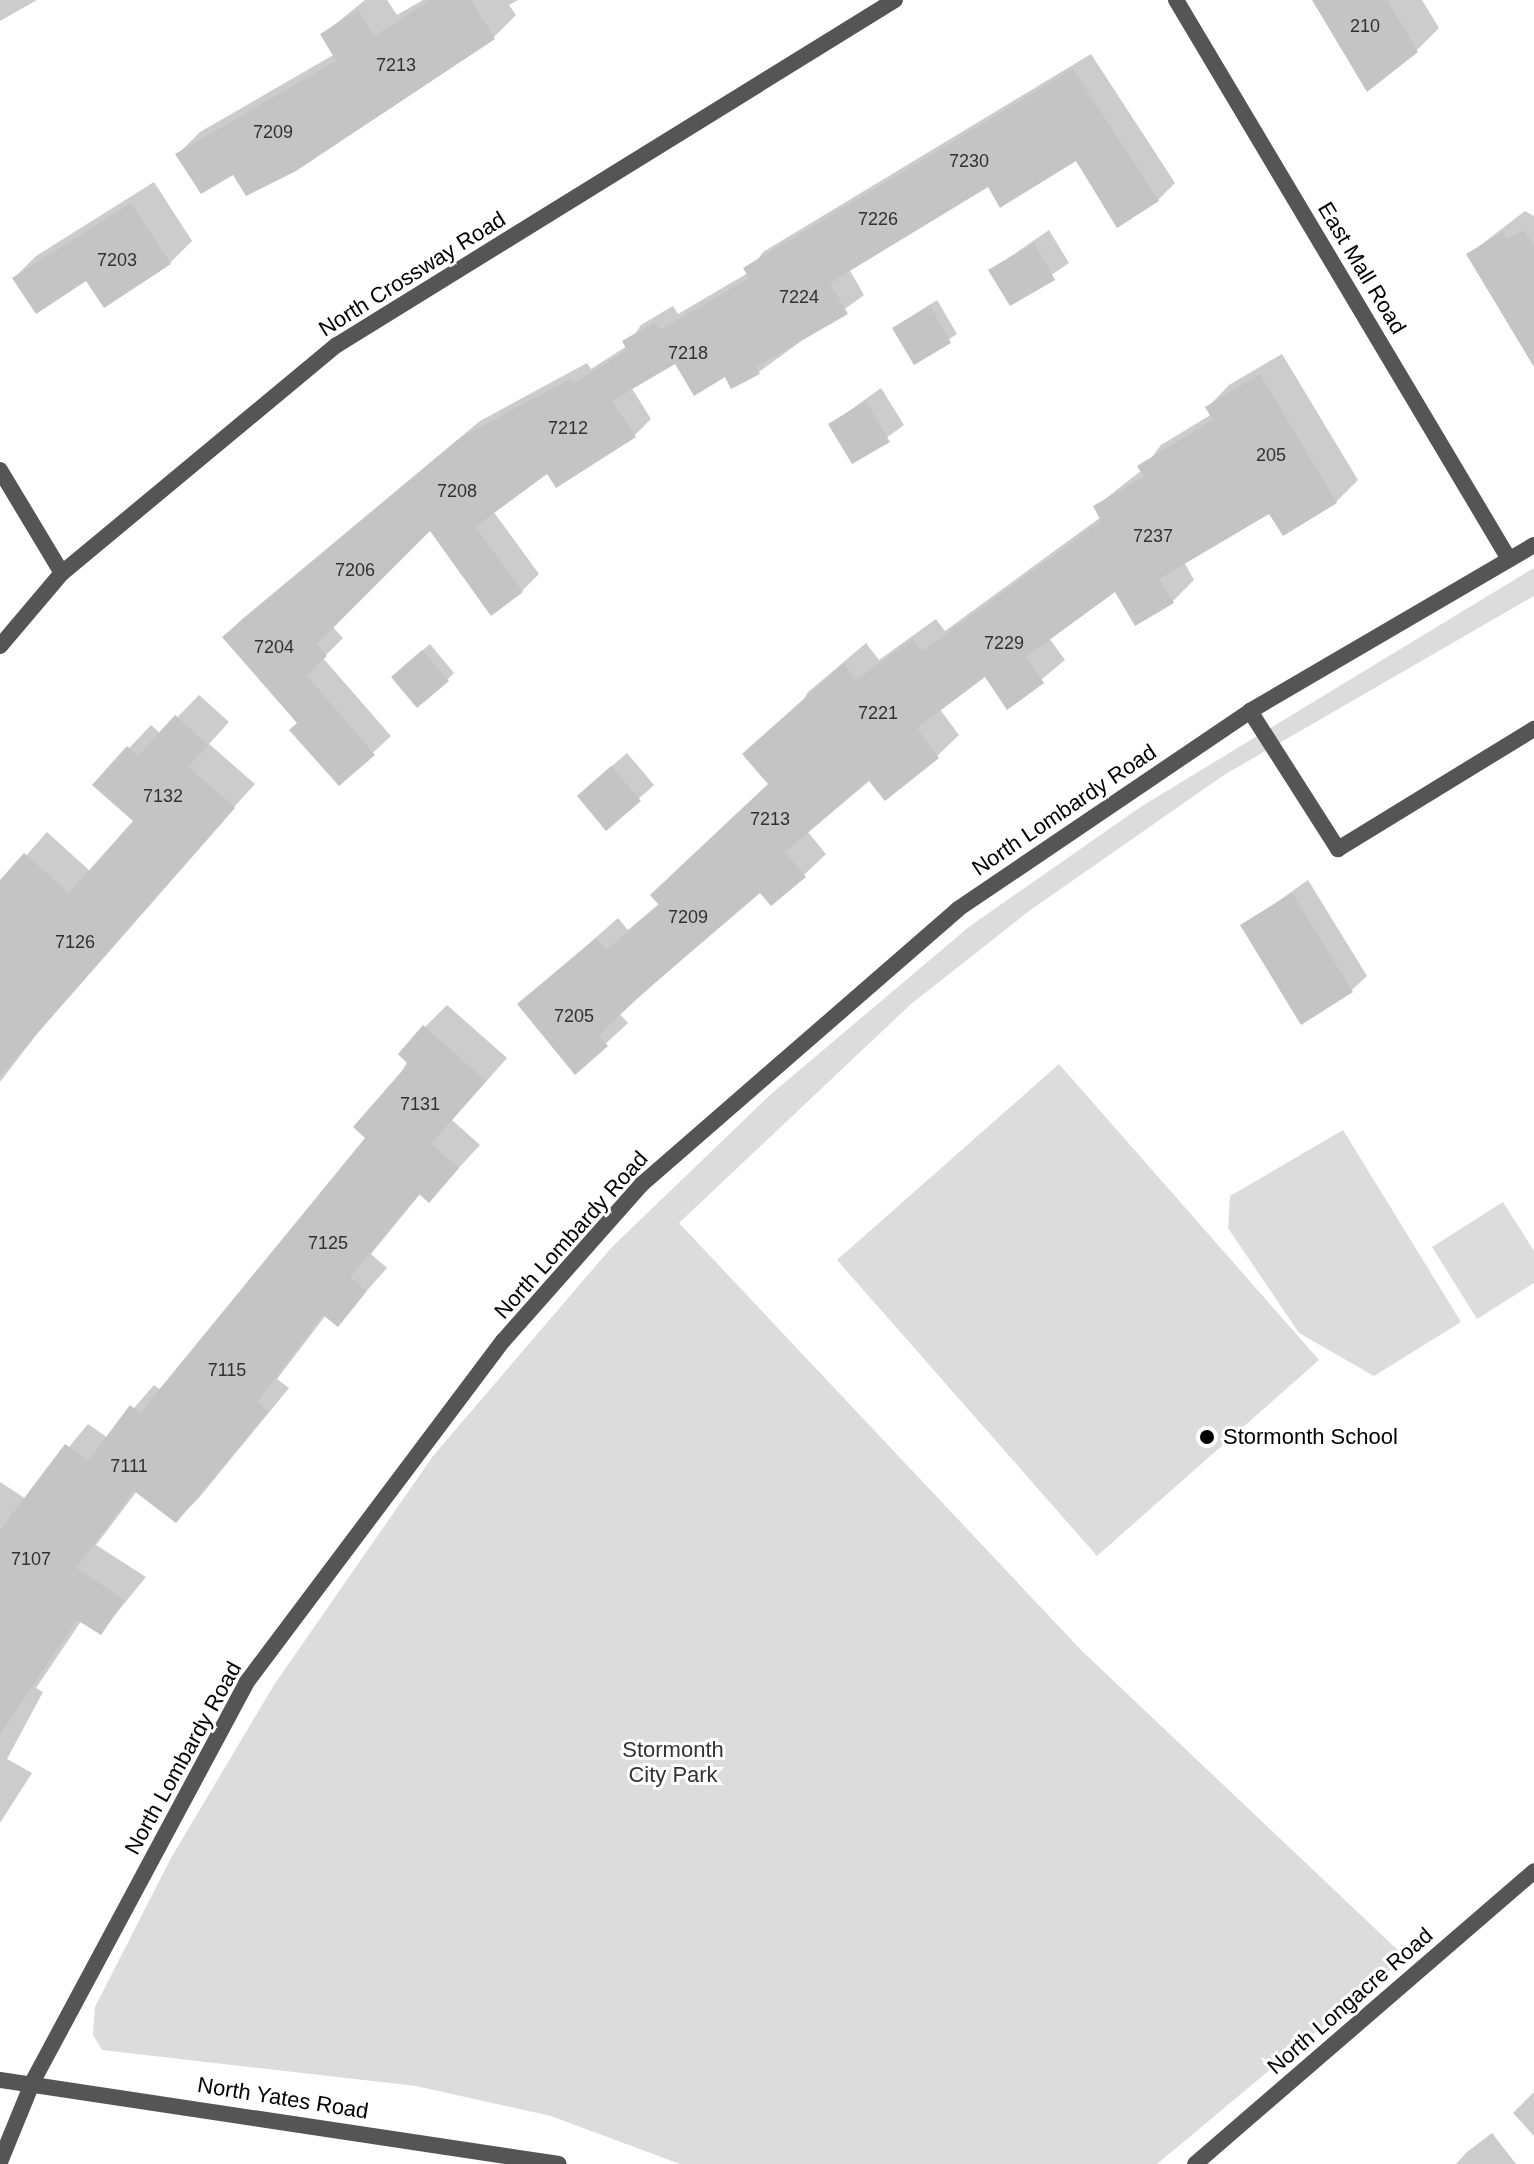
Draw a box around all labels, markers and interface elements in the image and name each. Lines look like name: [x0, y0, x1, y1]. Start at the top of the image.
house number: 210: [1350, 15, 1380, 37]
house number: 7213: [376, 54, 416, 76]
house number: 7209: [253, 121, 293, 143]
house number: 7230: [949, 150, 989, 172]
street label: East Mall Road: [1312, 197, 1412, 339]
street label: North Crossway Road: [314, 206, 510, 342]
house number: 7226: [858, 208, 898, 230]
house number: 7203: [97, 249, 137, 271]
house number: 7224: [779, 286, 819, 308]
house number: 7218: [668, 342, 708, 364]
house number: 7212: [548, 417, 588, 439]
house number: 205: [1256, 444, 1286, 466]
house number: 7208: [437, 480, 477, 502]
house number: 7237: [1133, 525, 1173, 547]
house number: 7206: [335, 559, 375, 581]
house number: 7229: [984, 632, 1024, 654]
house number: 7204: [254, 636, 294, 658]
house number: 7221: [858, 702, 898, 724]
street label: North Lombardy Road: [967, 739, 1161, 881]
house number: 7132: [143, 785, 183, 807]
house number: 7213: [750, 808, 790, 830]
house number: 7209: [668, 906, 708, 928]
house number: 7126: [55, 931, 95, 953]
house number: 7205: [554, 1005, 594, 1027]
house number: 7131: [400, 1093, 440, 1115]
street label: North Lombardy Road: [489, 1146, 653, 1324]
house number: 7125: [308, 1232, 348, 1254]
house number: 7115: [208, 1359, 246, 1381]
place label: Stormonth School: [1223, 1424, 1398, 1450]
marker: Stormonth School: [1198, 1428, 1216, 1446]
house number: 7111: [110, 1455, 148, 1477]
house number: 7107: [11, 1548, 51, 1570]
street label: North Lombardy Road: [119, 1657, 247, 1859]
park label: Stormonth City Park: [622, 1736, 724, 1788]
street label: North Longacre Road: [1262, 1922, 1438, 2080]
street label: North Yates Road: [195, 2071, 371, 2125]

